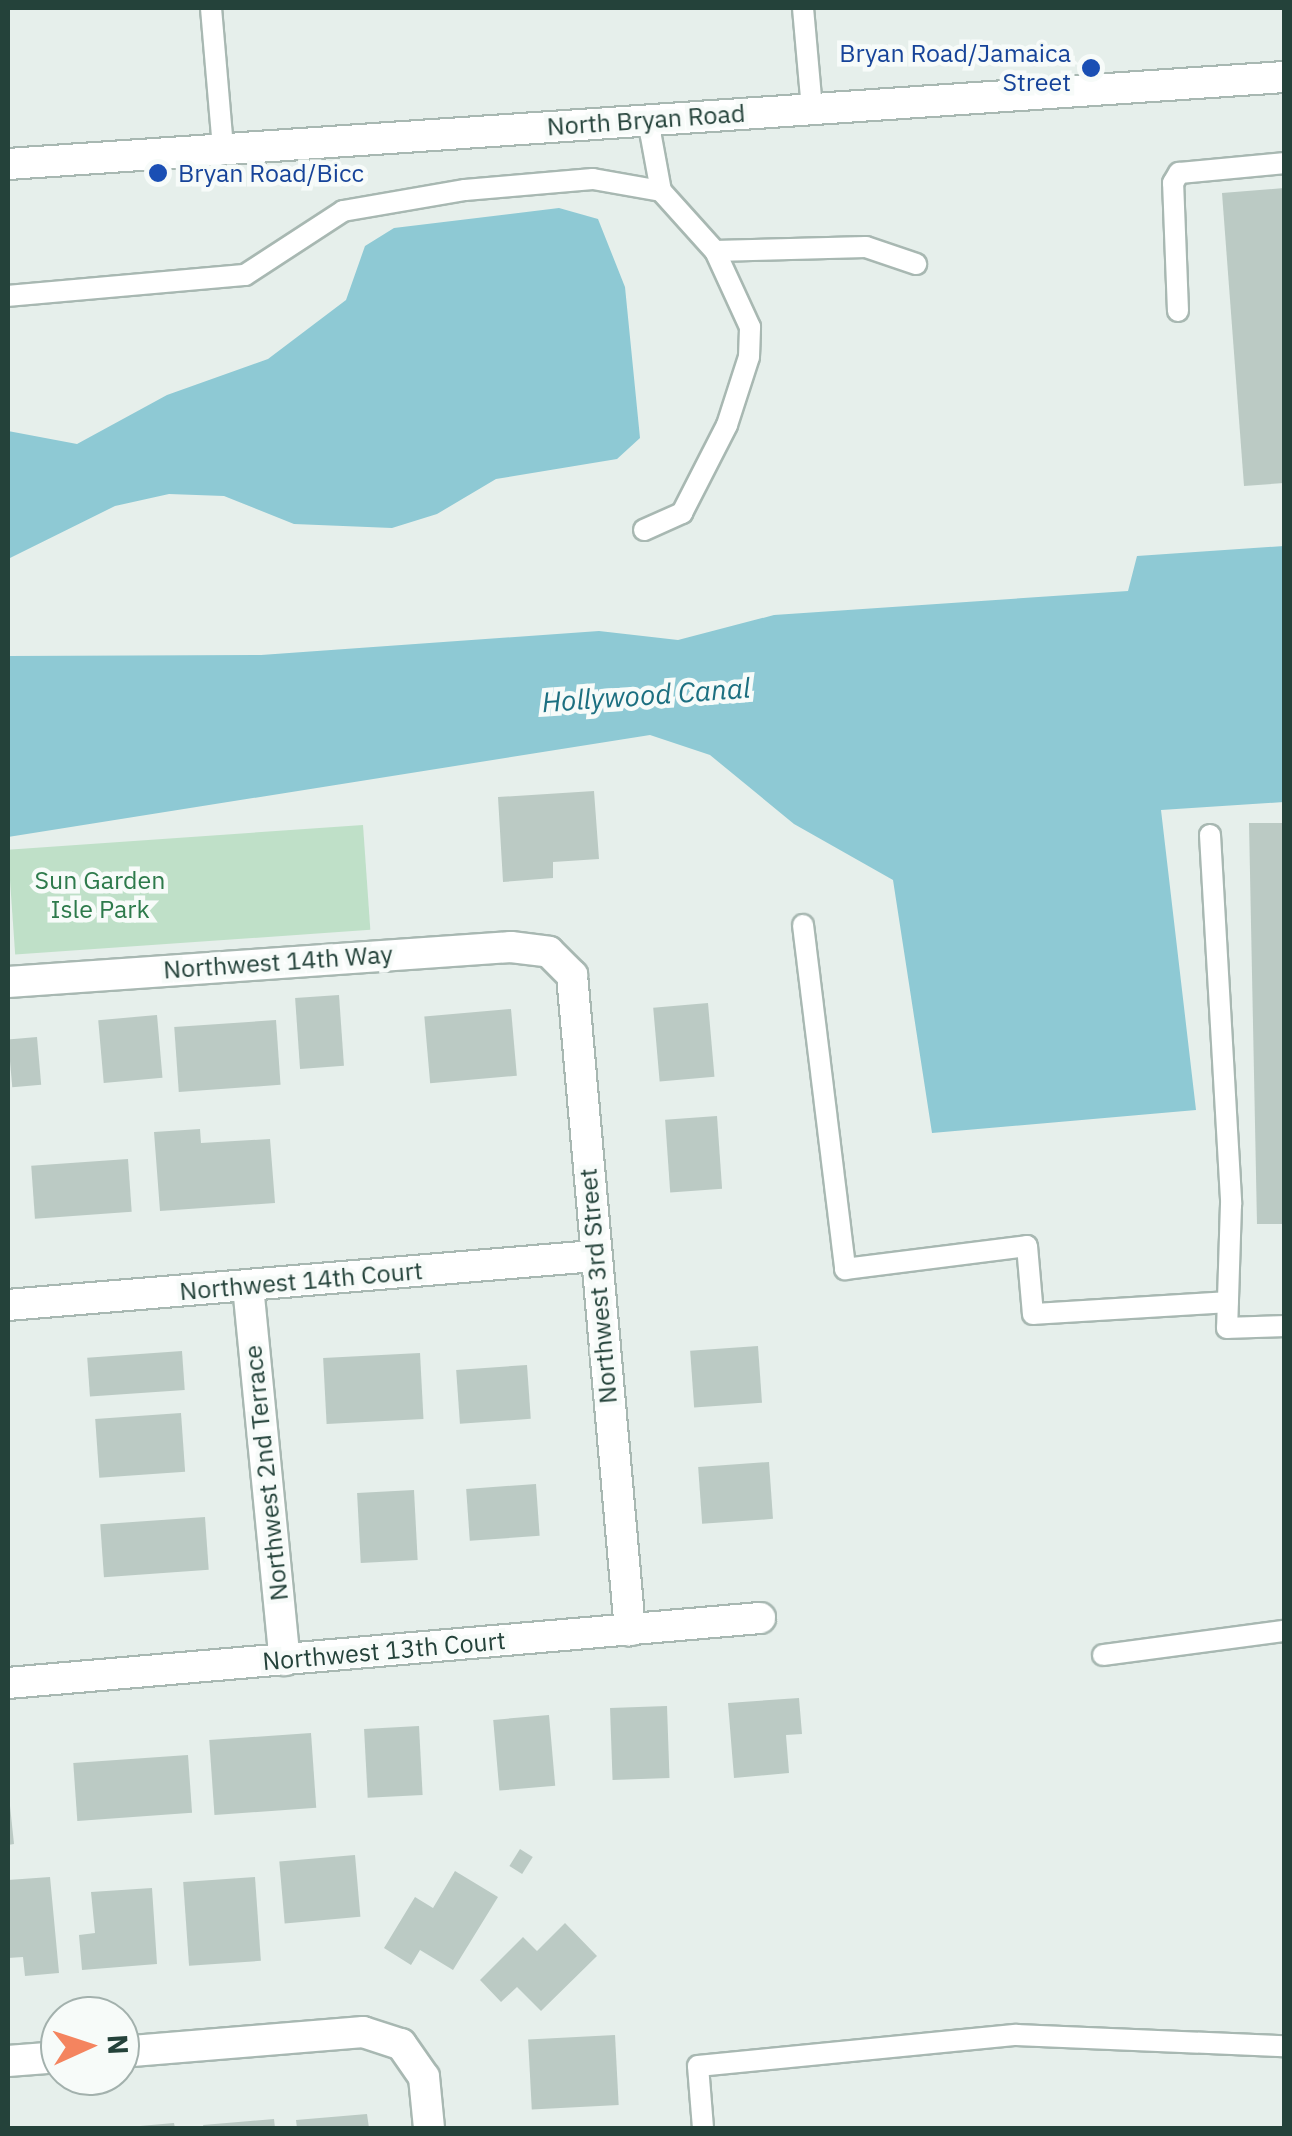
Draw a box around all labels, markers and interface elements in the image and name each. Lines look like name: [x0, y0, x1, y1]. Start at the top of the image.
place label: Bryan Road/Jamaica Street: [839, 39, 1071, 98]
marker: Bryan Road/Jamaica Street: [1080, 57, 1102, 79]
street label: North Bryan Road: [546, 98, 746, 142]
place label: Bryan Road/Bicc: [178, 158, 364, 188]
marker: Bryan Road/Bicc: [147, 162, 169, 184]
water label: Hollywood Canal: [541, 671, 751, 719]
park label: Sun Garden Isle Park: [35, 866, 165, 925]
street label: Northwest 14th Way: [162, 939, 394, 985]
street label: Northwest 3rd Street: [573, 1167, 623, 1405]
street label: Northwest 14th Court: [178, 1255, 424, 1307]
street label: Northwest 2nd Terrace: [238, 1344, 294, 1602]
street label: Northwest 13th Court: [261, 1625, 507, 1677]
north arrow: [40, 1996, 140, 2096]
text: N: [99, 2033, 137, 2056]

